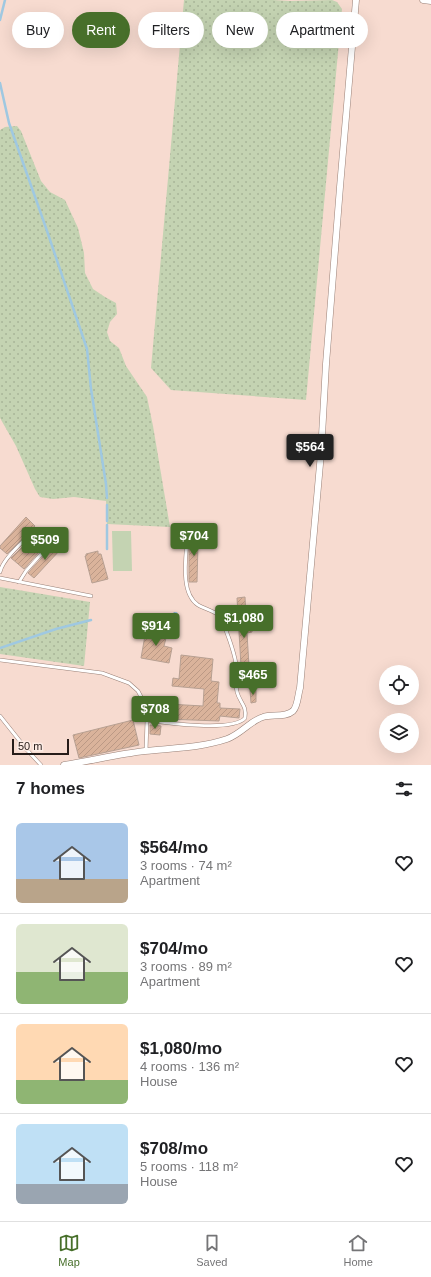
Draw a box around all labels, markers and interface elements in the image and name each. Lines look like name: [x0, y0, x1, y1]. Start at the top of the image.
chip: Buy: [12, 12, 64, 48]
chip: Rent: [72, 12, 130, 48]
chip: Filters: [138, 12, 204, 48]
chip: New: [212, 12, 268, 48]
chip: Apartment: [276, 12, 368, 48]
pin: $564: [286, 434, 334, 468]
text: $564: [296, 439, 324, 454]
pin: $704: [170, 523, 218, 557]
pin: $509: [21, 527, 69, 561]
text: $704: [180, 528, 208, 543]
text: $509: [31, 532, 59, 547]
pin: $1,080: [211, 605, 277, 639]
text: $1,080: [224, 610, 264, 625]
pin: $914: [132, 613, 180, 647]
text: $914: [142, 618, 170, 633]
pin: $465: [229, 662, 277, 696]
map controls: [379, 665, 419, 753]
button: locate: [379, 665, 419, 705]
text: $465: [239, 667, 267, 682]
pin: $708: [131, 696, 179, 730]
text: $708: [141, 701, 169, 716]
button: layers: [379, 713, 419, 753]
scale bar: [12, 737, 69, 756]
text: 50 m: [18, 740, 42, 752]
icon: filters: [393, 778, 415, 800]
text: 7 homes: [16, 779, 85, 798]
text: $564/mo: [140, 838, 208, 857]
icon: home: [48, 839, 96, 887]
icon: heart: [393, 852, 415, 874]
text: 3 rooms · 74 m²: [140, 858, 232, 873]
text: Apartment: [140, 873, 200, 888]
text: $704/mo: [140, 939, 208, 958]
icon: home: [48, 940, 96, 988]
icon: heart: [393, 953, 415, 975]
text: 3 rooms · 89 m²: [140, 959, 232, 974]
text: Apartment: [140, 974, 200, 989]
text: $1,080/mo: [140, 1039, 222, 1058]
icon: home: [48, 1040, 96, 1088]
icon: heart: [393, 1053, 415, 1075]
text: 4 rooms · 136 m²: [140, 1059, 239, 1074]
text: House: [140, 1074, 178, 1089]
text: $708/mo: [140, 1139, 208, 1158]
icon: home: [48, 1140, 96, 1188]
icon: heart: [393, 1153, 415, 1175]
text: 5 rooms · 118 m²: [140, 1159, 238, 1174]
text: House: [140, 1174, 178, 1189]
tab: Map: [58, 1232, 80, 1268]
tab: Saved: [196, 1232, 227, 1268]
tab: Home: [344, 1232, 373, 1268]

